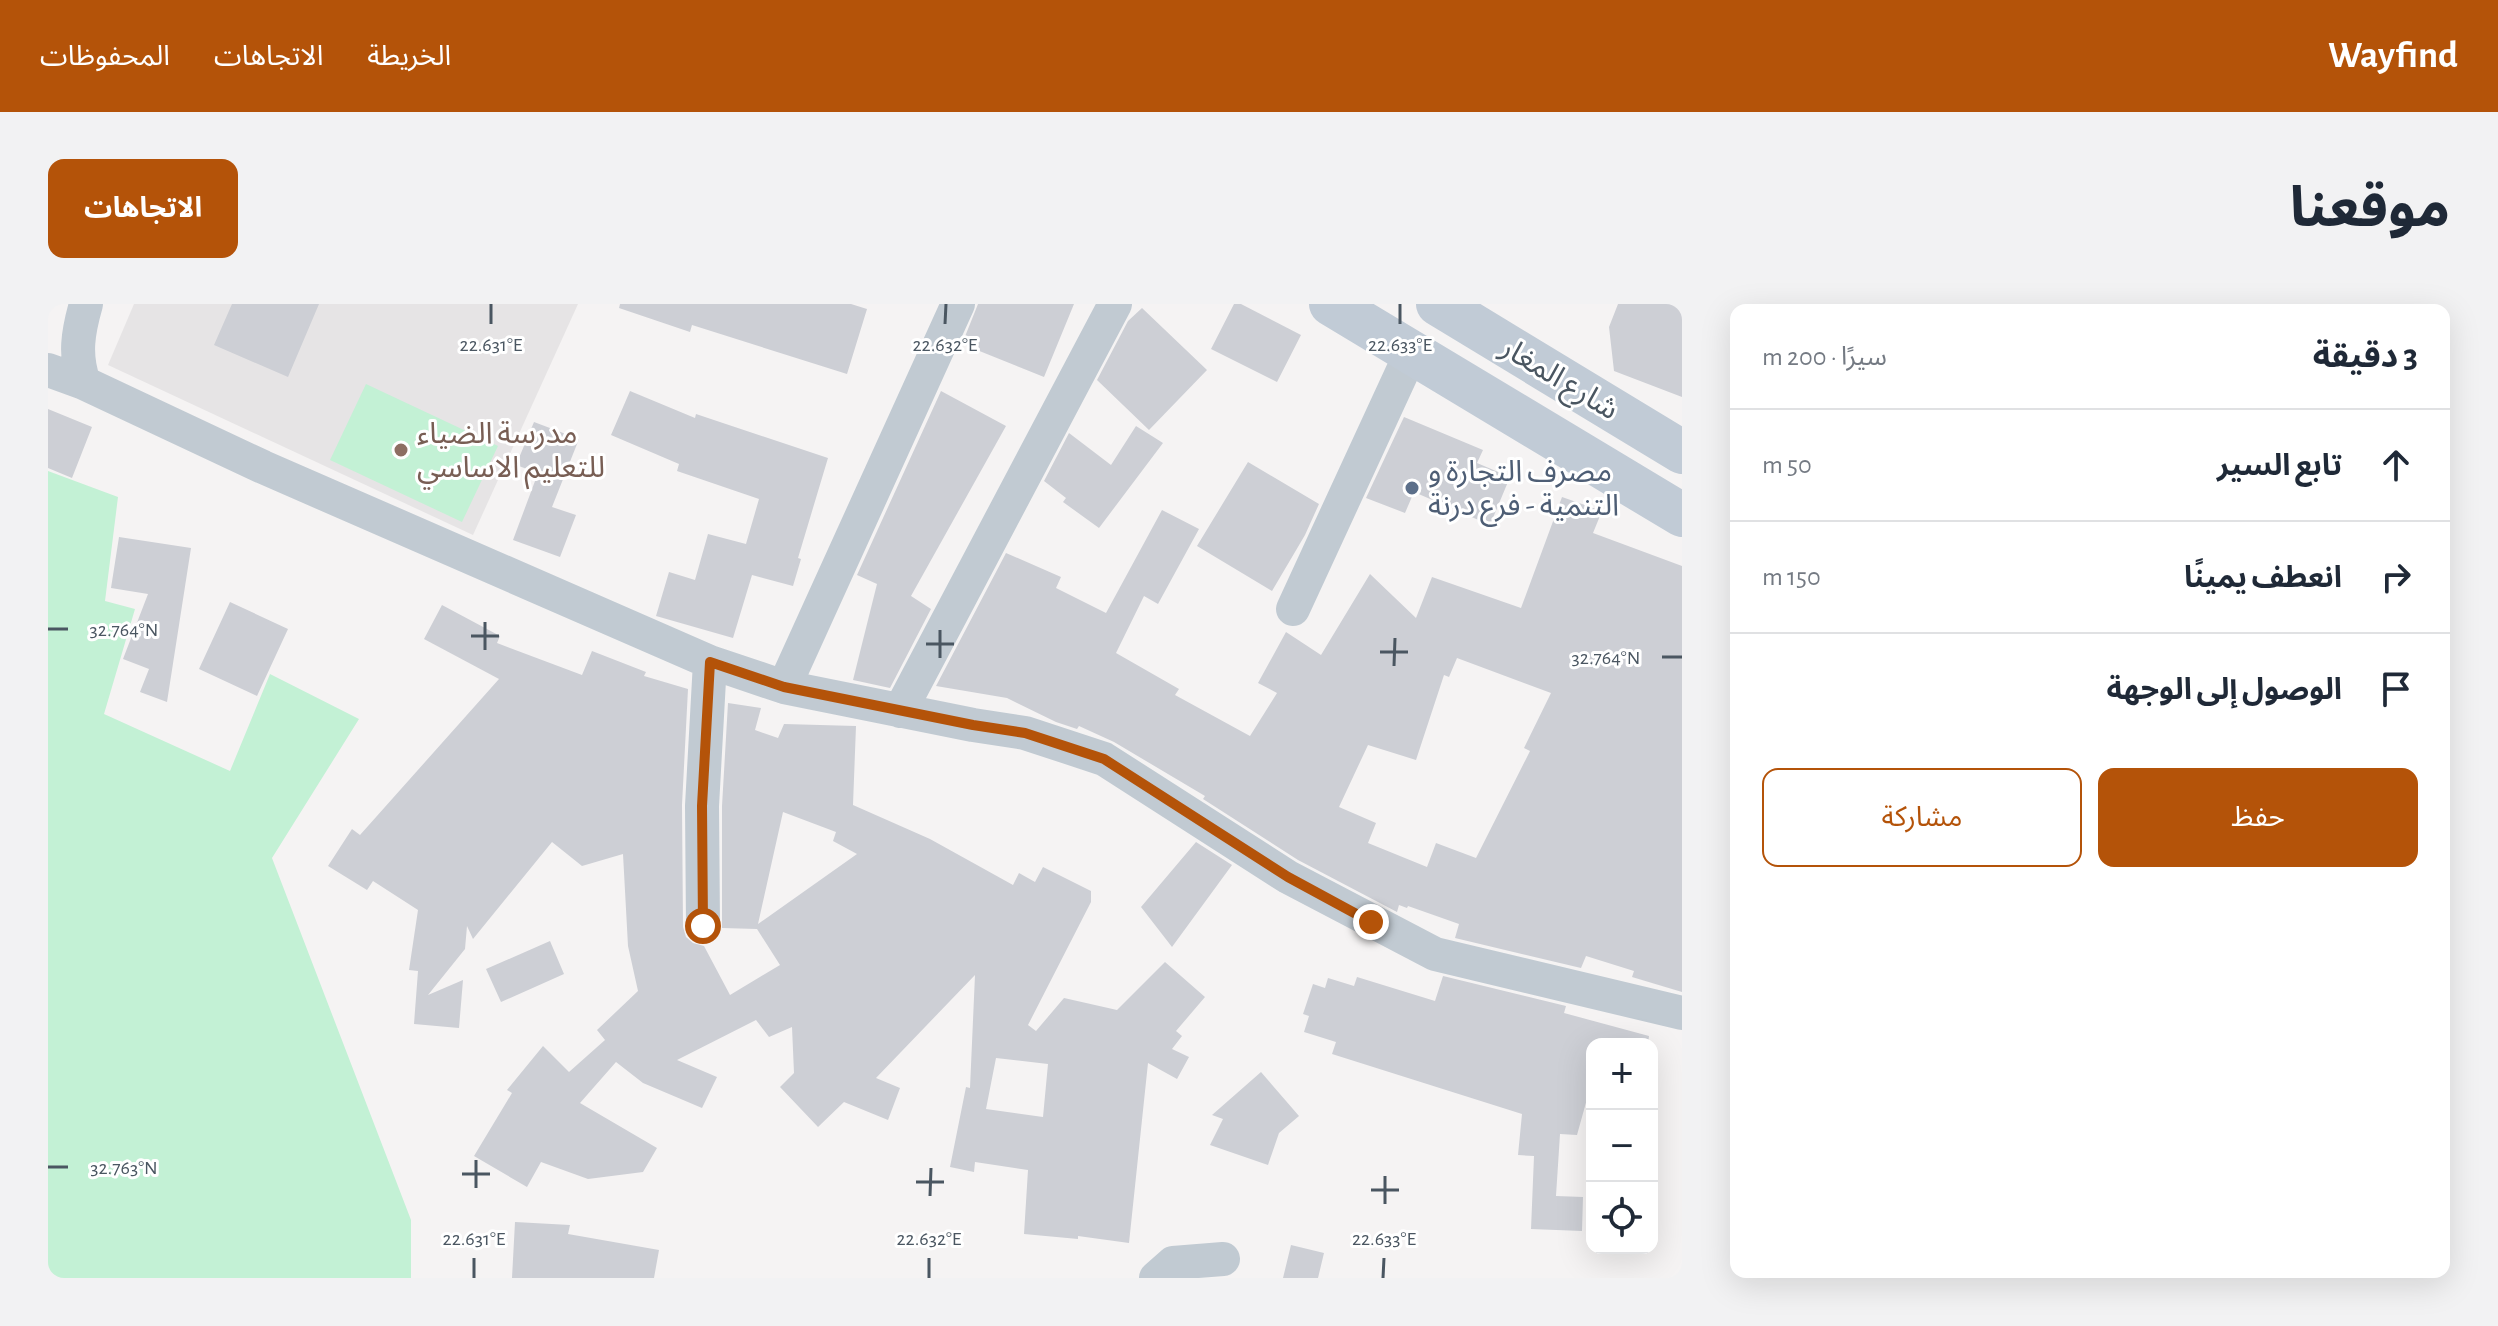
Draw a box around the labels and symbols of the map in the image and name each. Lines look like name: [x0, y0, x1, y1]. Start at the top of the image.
street label: شارع المغار: [1492, 332, 1623, 431]
text: 22.631°E: [460, 335, 523, 355]
text: 22.632°E: [912, 335, 978, 355]
text: 22.633°E: [1368, 335, 1432, 355]
place label: مدرسة الضياء للتعليم الاساسي: [417, 419, 605, 490]
marker: مدرسة الضياء للتعليم الاساسي: [392, 441, 410, 459]
place label: مصرف التجارة و التنمية - فرع درنة: [1428, 457, 1619, 527]
marker: مصرف التجارة و التنمية - فرع درنة: [1403, 479, 1421, 497]
text: 32.764°N: [90, 620, 158, 640]
text: 32.764°N: [1572, 648, 1640, 668]
route end: [1353, 904, 1389, 940]
route start: [685, 908, 721, 944]
text: 32.763°N: [90, 1158, 158, 1178]
text: 22.631°E: [443, 1229, 506, 1249]
text: 22.632°E: [896, 1229, 962, 1249]
text: 22.633°E: [1352, 1229, 1416, 1249]

